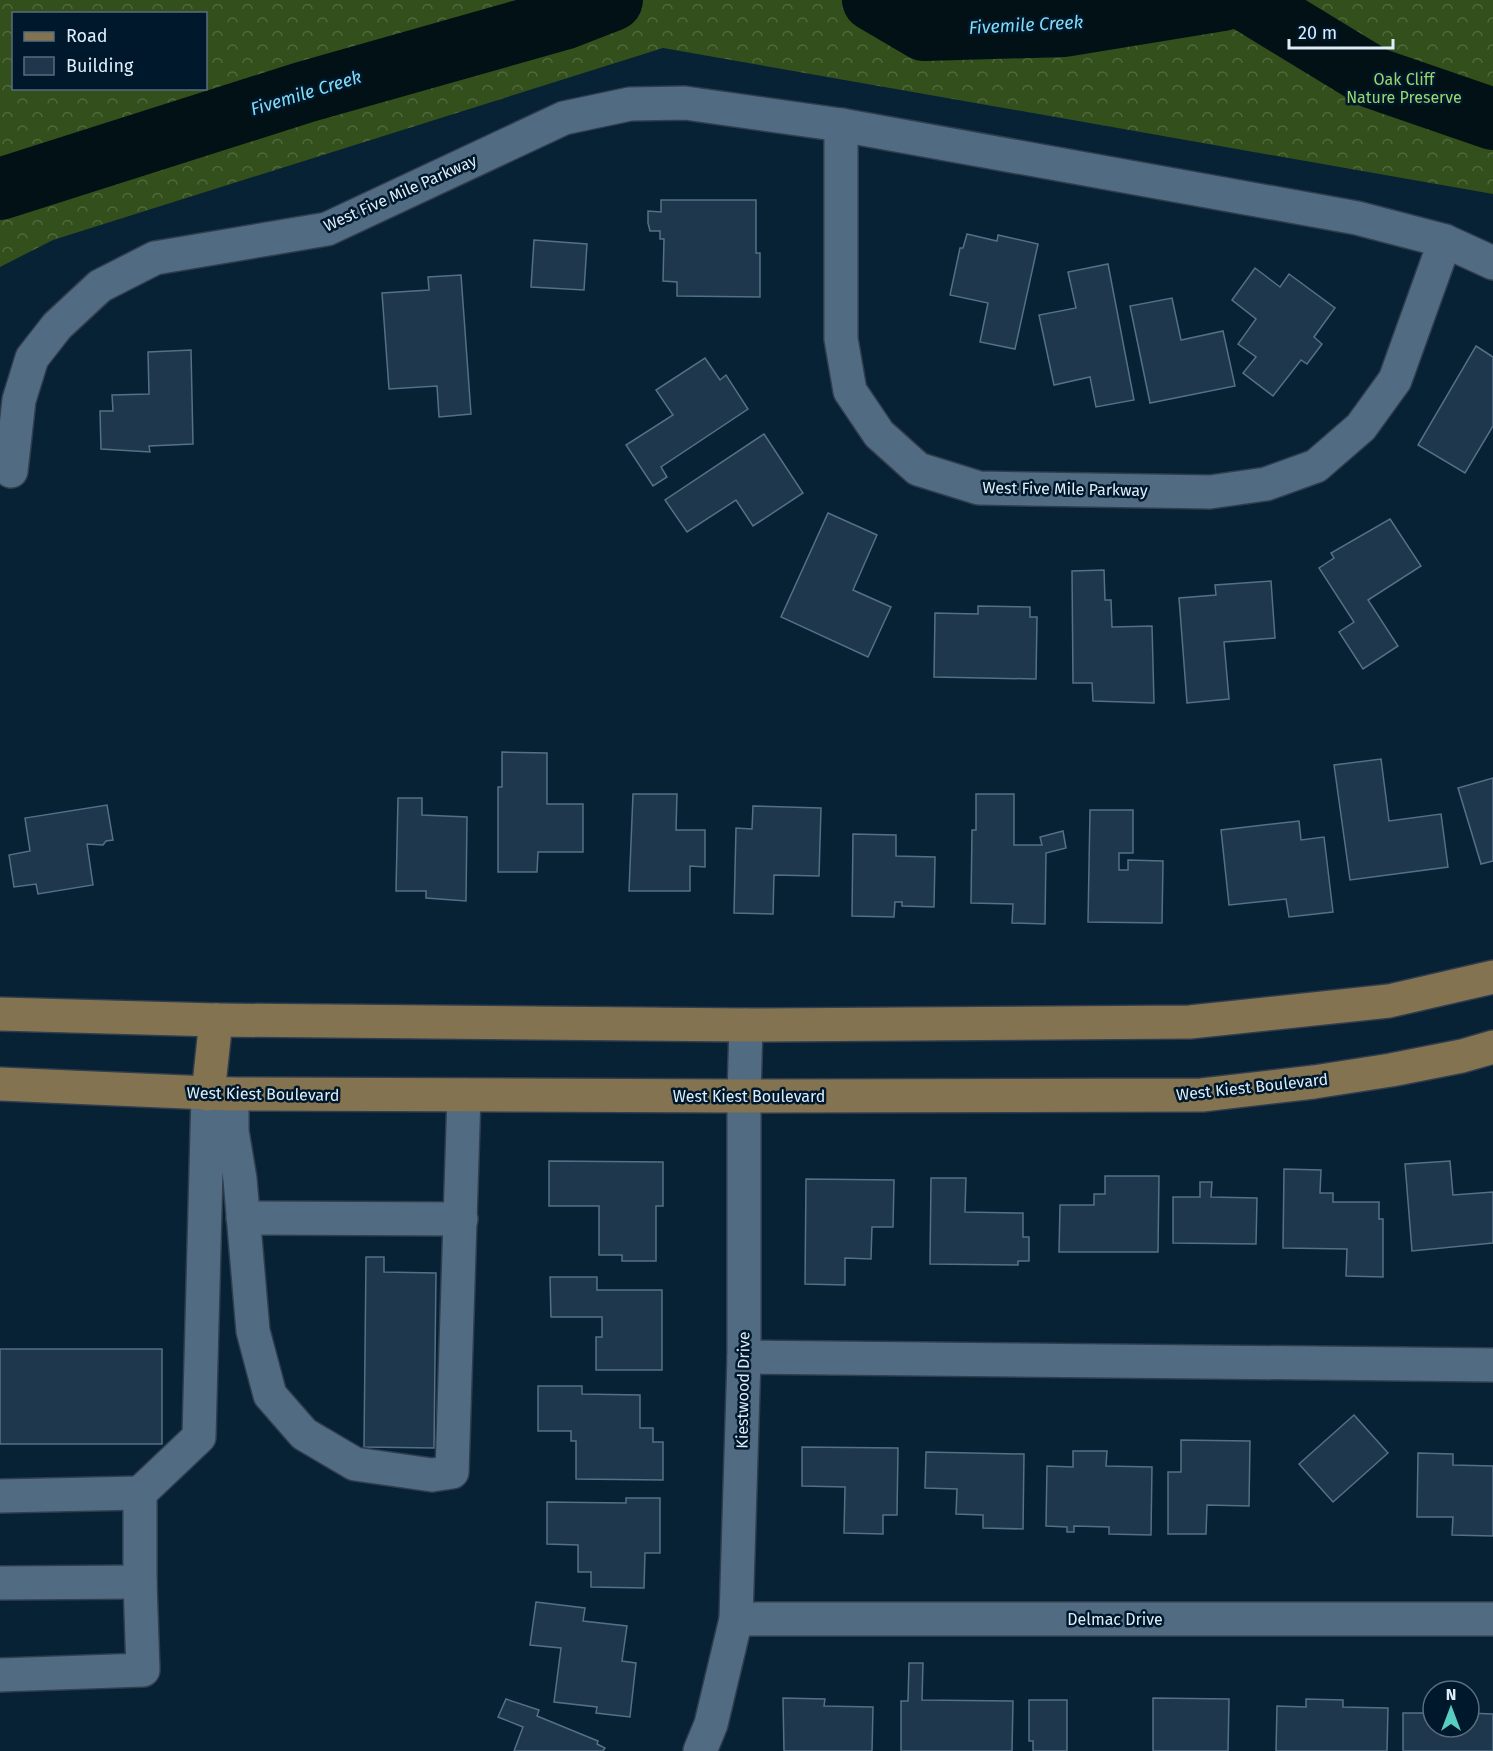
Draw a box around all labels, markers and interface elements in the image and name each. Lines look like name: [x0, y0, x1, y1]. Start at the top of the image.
water label: Fivemile Creek: [968, 11, 1084, 39]
legend: [12, 12, 207, 90]
scale bar: [1289, 12, 1392, 50]
text: 20 m: [1298, 22, 1337, 44]
text: Road: [66, 25, 108, 47]
text: Building: [66, 55, 134, 77]
water label: Fivemile Creek: [248, 66, 364, 120]
park label: Oak Cliff Nature Preserve: [1346, 70, 1462, 107]
street label: West Five Mile Parkway: [321, 151, 480, 235]
street label: West Five Mile Parkway: [982, 478, 1148, 500]
street label: West Kiest Boulevard: [1175, 1070, 1329, 1104]
street label: West Kiest Boulevard: [187, 1083, 339, 1105]
street label: West Kiest Boulevard: [673, 1087, 825, 1106]
street label: Kiestwood Drive: [732, 1331, 754, 1449]
street label: Delmac Drive: [1067, 1610, 1163, 1629]
north arrow: [1421, 1679, 1481, 1739]
text: N: [1446, 1685, 1456, 1704]

